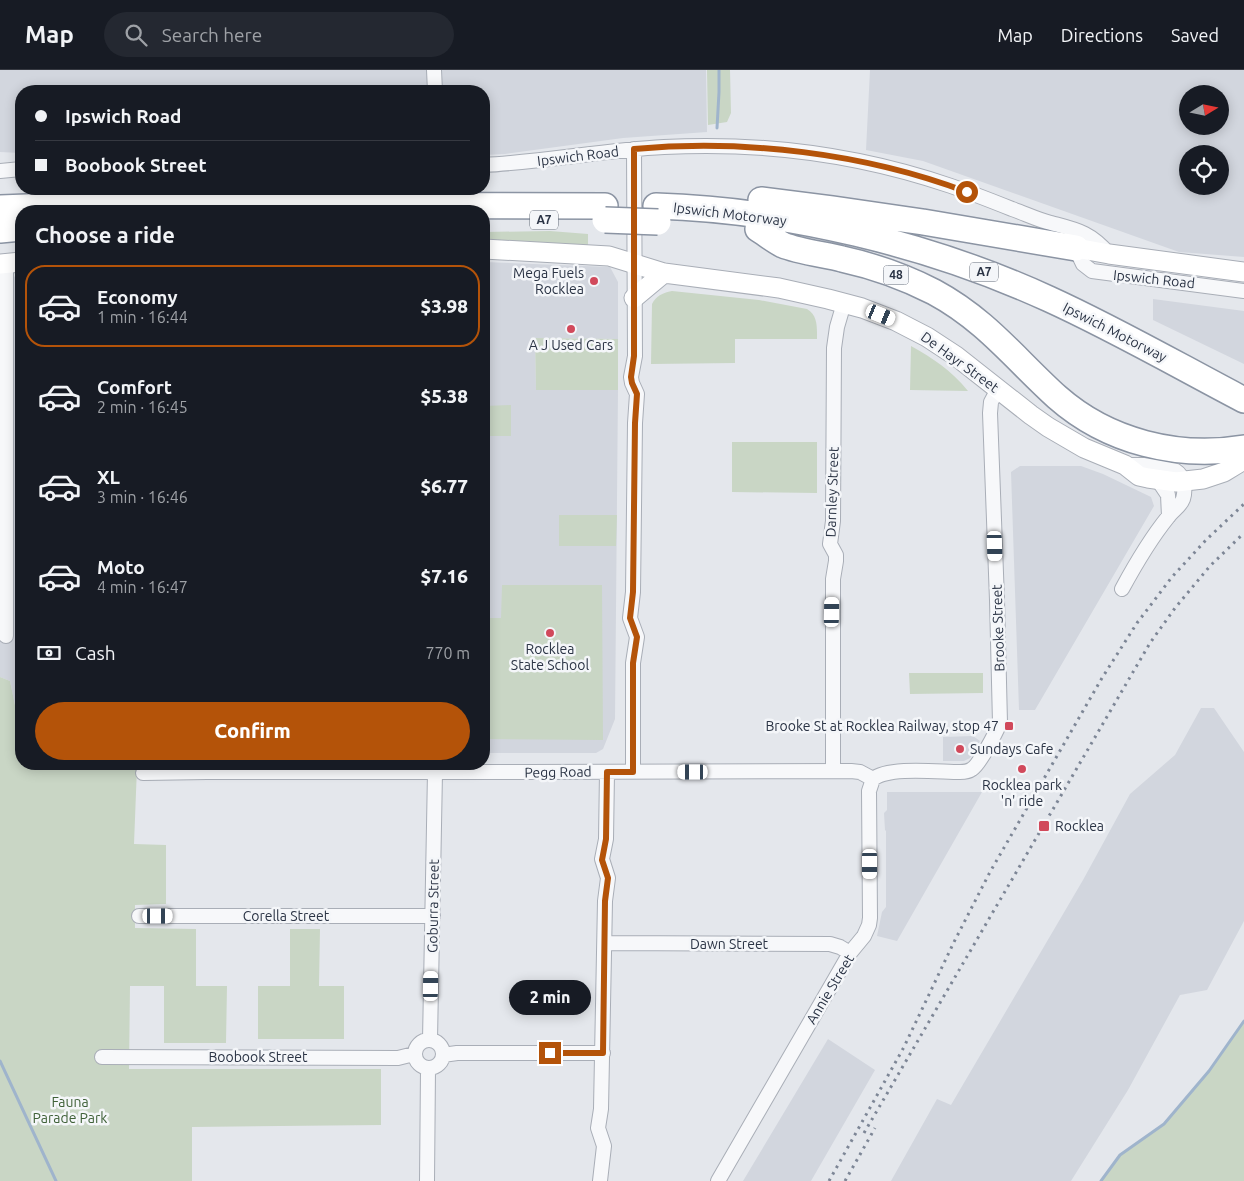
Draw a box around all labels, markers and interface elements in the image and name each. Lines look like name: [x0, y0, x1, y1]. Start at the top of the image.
search box: [104, 12, 454, 57]
text: Map: [25, 21, 74, 48]
icon: search: [122, 21, 150, 49]
text: Search here: [162, 24, 262, 46]
text: Map: [997, 25, 1033, 45]
text: Directions: [1061, 25, 1143, 45]
text: Saved: [1171, 25, 1219, 45]
north arrow: [1179, 85, 1229, 135]
map controls: [1179, 85, 1229, 195]
text: Ipswich Road: [65, 105, 181, 127]
street label: Ipswich Road: [536, 143, 620, 169]
button: locate: [1179, 145, 1229, 195]
text: Boobook Street: [65, 154, 207, 176]
route start: [956, 181, 978, 203]
street label: Ipswich Motorway: [672, 199, 788, 229]
road number: A7: [530, 210, 558, 230]
text: Choose a ride: [35, 222, 175, 247]
road number: A7: [970, 262, 998, 282]
place label: Mega Fuels Rocklea: [513, 265, 584, 297]
road number: 48: [884, 266, 908, 284]
street label: Ipswich Road: [1112, 267, 1196, 291]
marker: Mega Fuels Rocklea: [588, 275, 600, 287]
icon: car: [37, 284, 82, 329]
text: Economy: [97, 286, 178, 308]
text: $3.98: [420, 295, 468, 317]
street label: Ipswich Motorway: [1060, 299, 1170, 365]
car: [864, 302, 897, 328]
text: 1 min · 16:44: [97, 308, 188, 326]
marker: A J Used Cars: [565, 323, 577, 335]
street label: De Hayr Street: [918, 328, 1002, 396]
place label: A J Used Cars: [529, 337, 613, 353]
icon: car: [37, 374, 82, 419]
text: Comfort: [97, 376, 172, 398]
text: $5.38: [420, 385, 468, 407]
text: 2 min · 16:45: [97, 398, 188, 416]
street label: Darnley Street: [822, 446, 842, 538]
icon: car: [37, 464, 82, 509]
text: XL: [97, 466, 120, 488]
text: $6.77: [420, 475, 468, 497]
text: 3 min · 16:46: [97, 488, 188, 506]
car: [986, 531, 1003, 561]
icon: car: [37, 554, 82, 599]
text: Moto: [97, 556, 145, 578]
text: $7.16: [420, 565, 468, 587]
text: 4 min · 16:47: [97, 578, 188, 596]
street label: Brooke Street: [988, 584, 1008, 672]
car: [824, 597, 839, 627]
marker: Rocklea State School: [544, 627, 556, 639]
icon: cash: [35, 639, 63, 667]
place label: Rocklea State School: [511, 641, 589, 673]
text: Cash: [75, 642, 116, 664]
text: 770 m: [425, 644, 470, 662]
button: Confirm: [35, 702, 470, 760]
place label: Brooke St at Rocklea Railway, stop 47: [765, 718, 999, 734]
marker: Brooke St at Rocklea Railway, stop 47: [1003, 720, 1015, 732]
place label: Sundays Cafe: [970, 741, 1054, 757]
marker: Sundays Cafe: [954, 743, 966, 755]
street label: Pegg Road: [524, 763, 592, 781]
marker: Rocklea park 'n' ride: [1016, 763, 1028, 775]
car: [678, 765, 708, 780]
place label: Rocklea park 'n' ride: [982, 777, 1062, 809]
place label: Rocklea: [1055, 818, 1104, 834]
marker: Rocklea: [1037, 819, 1051, 833]
car: [862, 849, 877, 879]
street label: Goburra Street: [424, 859, 442, 953]
street label: Corella Street: [243, 908, 330, 924]
car: [143, 909, 173, 924]
street label: Dawn Street: [690, 936, 769, 952]
street label: Annie Street: [803, 951, 857, 1027]
car: [423, 971, 438, 1001]
callout: 2 min: [509, 980, 591, 1016]
text: 2 min: [530, 988, 570, 1006]
route end: [539, 1042, 561, 1064]
street label: Boobook Street: [208, 1049, 308, 1065]
park label: Fauna Parade Park: [33, 1094, 107, 1126]

